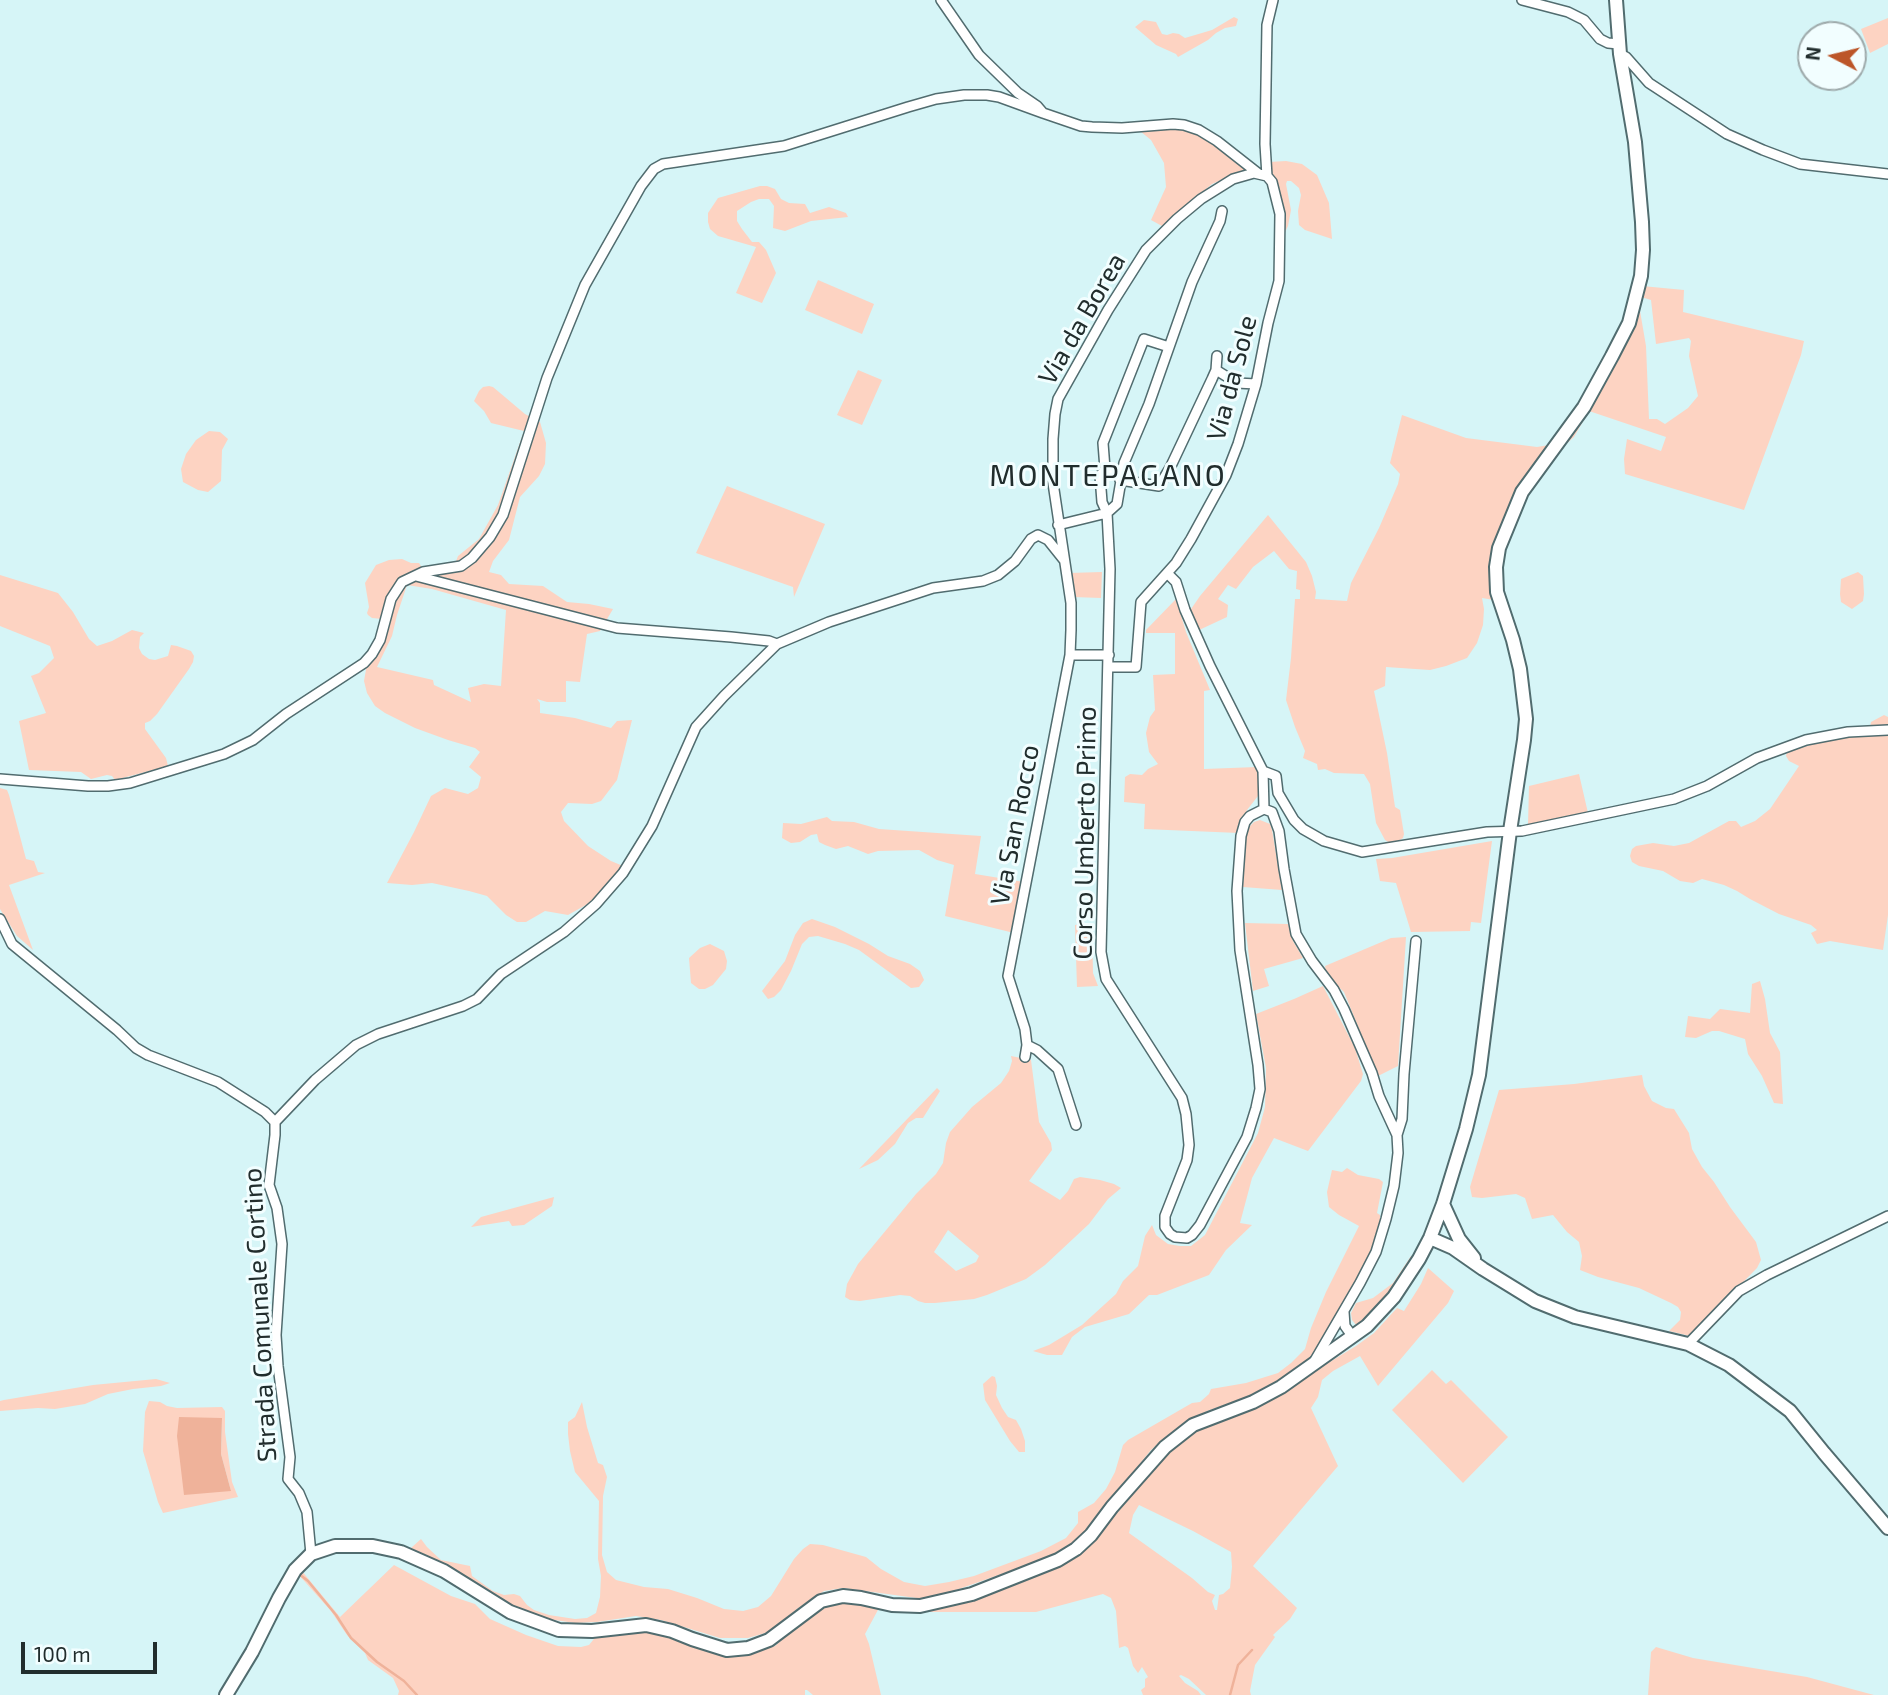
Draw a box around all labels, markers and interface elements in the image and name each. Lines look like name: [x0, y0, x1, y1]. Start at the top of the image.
north arrow: [1797, 21, 1867, 91]
text: N: [1800, 45, 1825, 62]
street label: Via da Borea: [1032, 248, 1132, 390]
street label: Via da Sole: [1200, 312, 1264, 444]
district label: MONTEPAGANO: [991, 458, 1225, 494]
street label: Corso Umberto Primo: [1067, 706, 1103, 960]
street label: Via San Rocco: [984, 742, 1046, 908]
street label: Strada Comunale Cortino: [237, 1167, 283, 1463]
scale bar: [24, 1628, 161, 1672]
text: 100 m: [34, 1641, 91, 1666]

